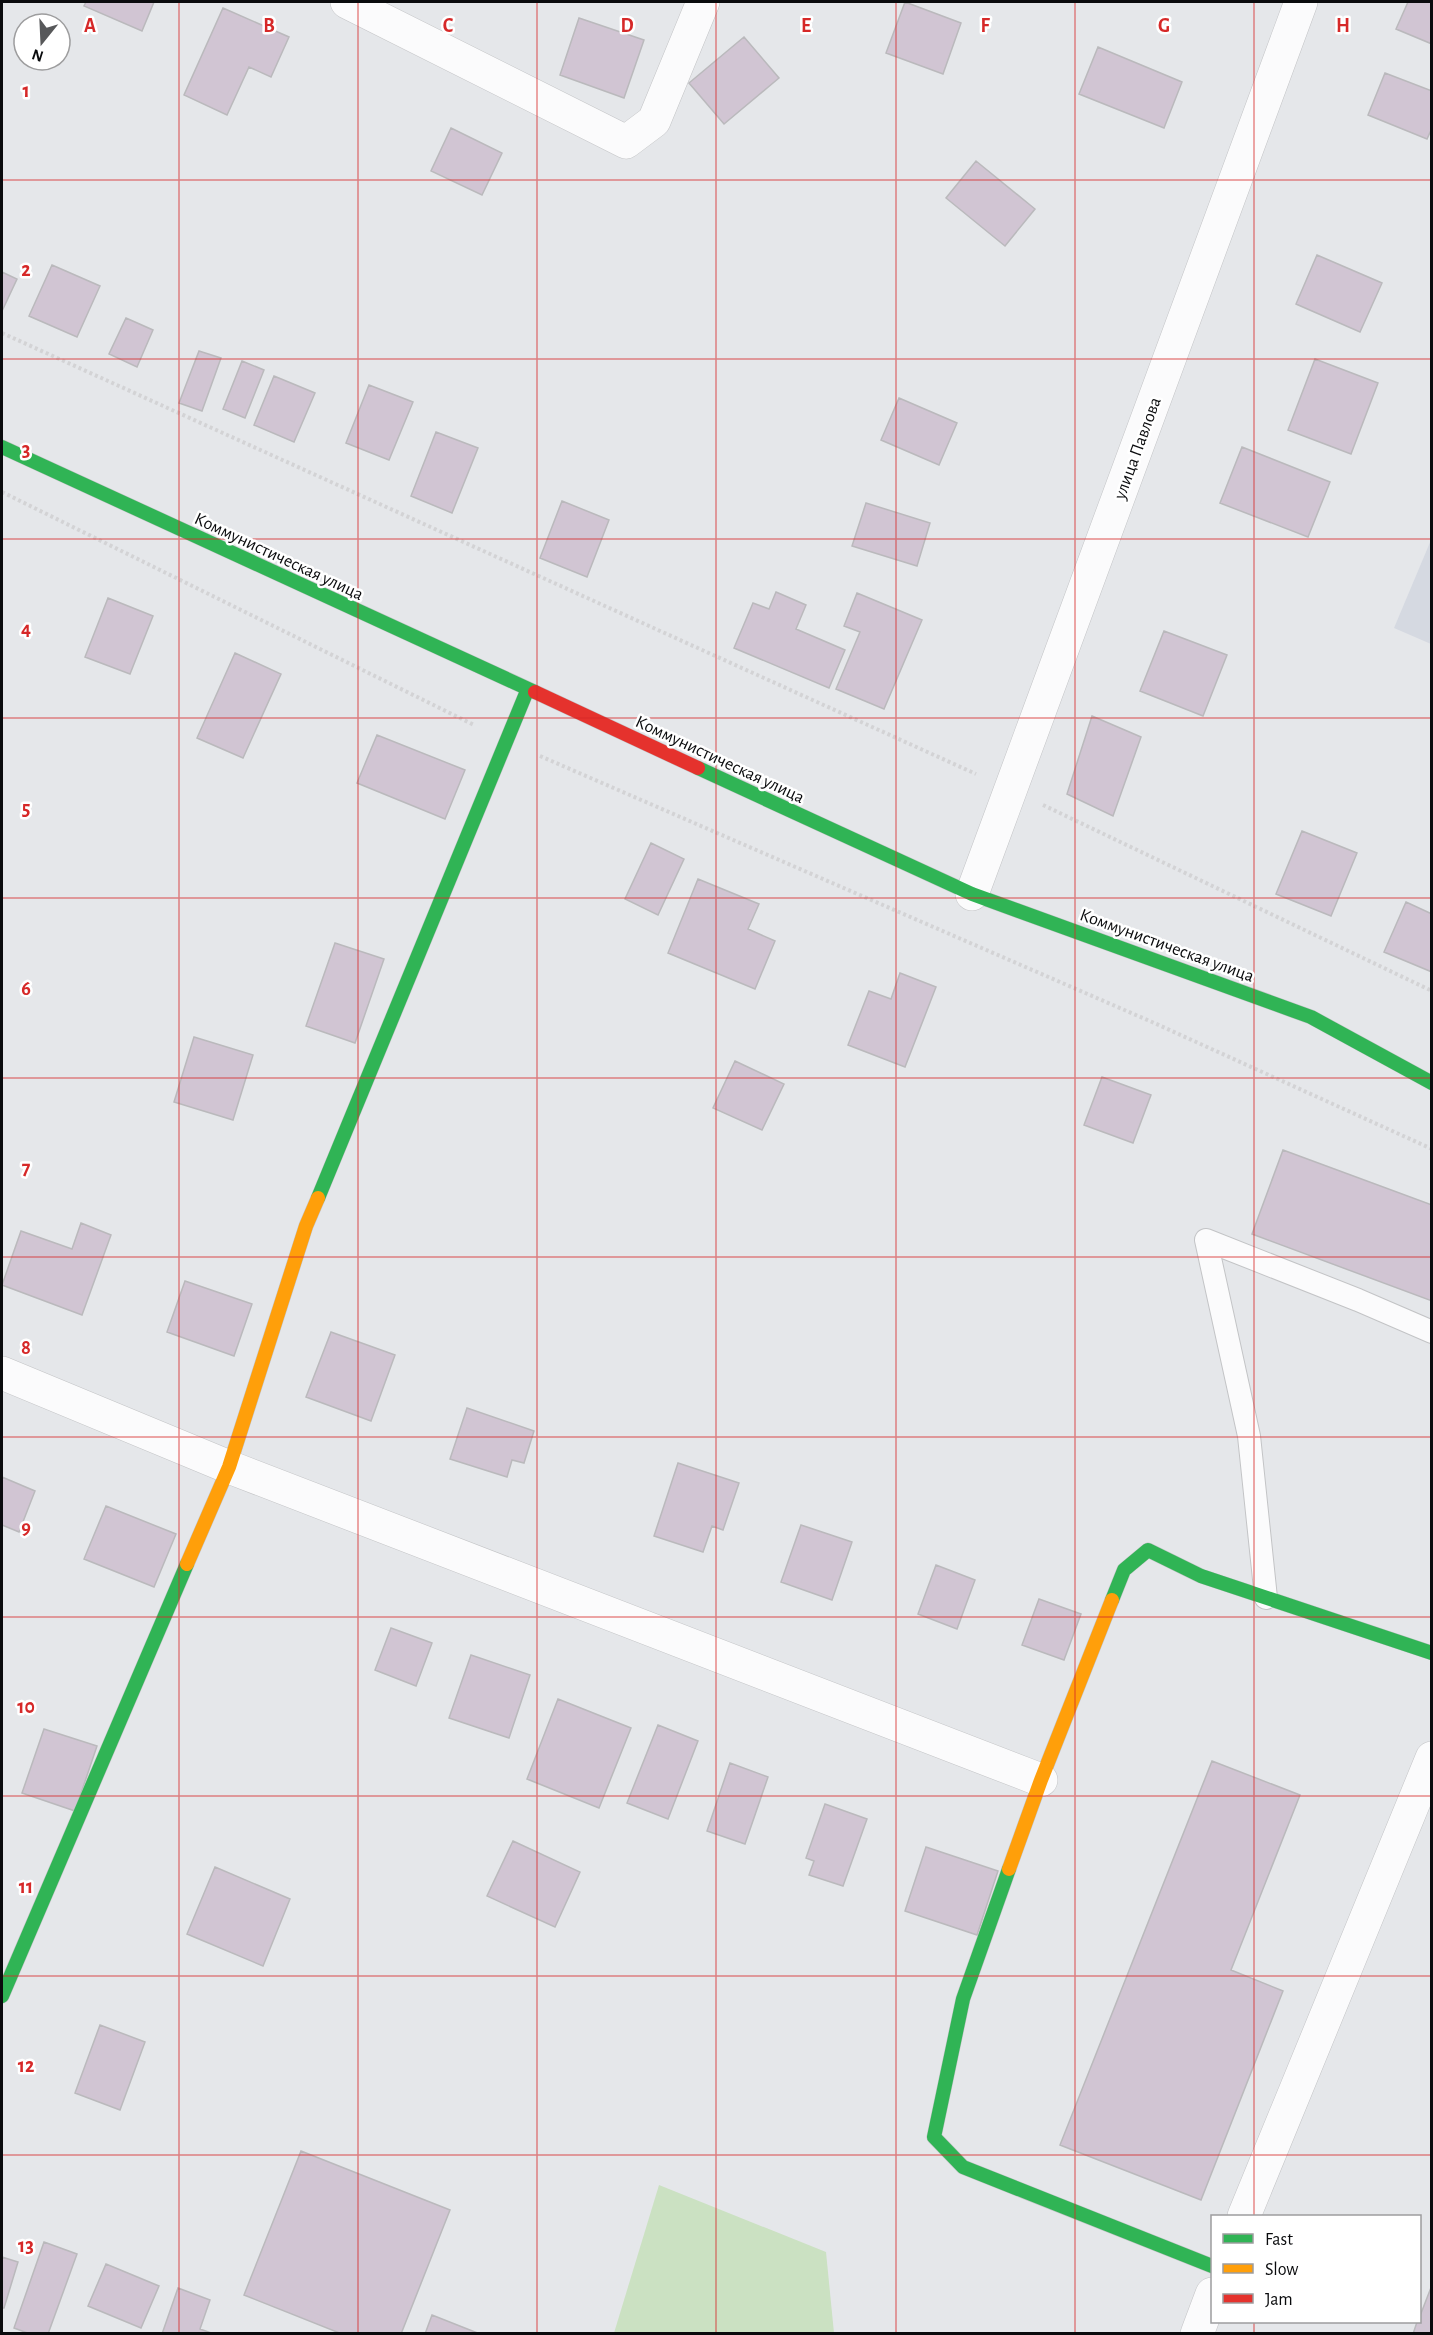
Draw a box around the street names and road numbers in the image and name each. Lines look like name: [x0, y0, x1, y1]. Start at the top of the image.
street label: улица Павлова: [1111, 395, 1165, 503]
street label: Коммунистическая улица: [191, 510, 366, 604]
street label: Коммунистическая улица: [632, 713, 807, 807]
street label: Коммунистическая улица: [1077, 906, 1256, 986]

